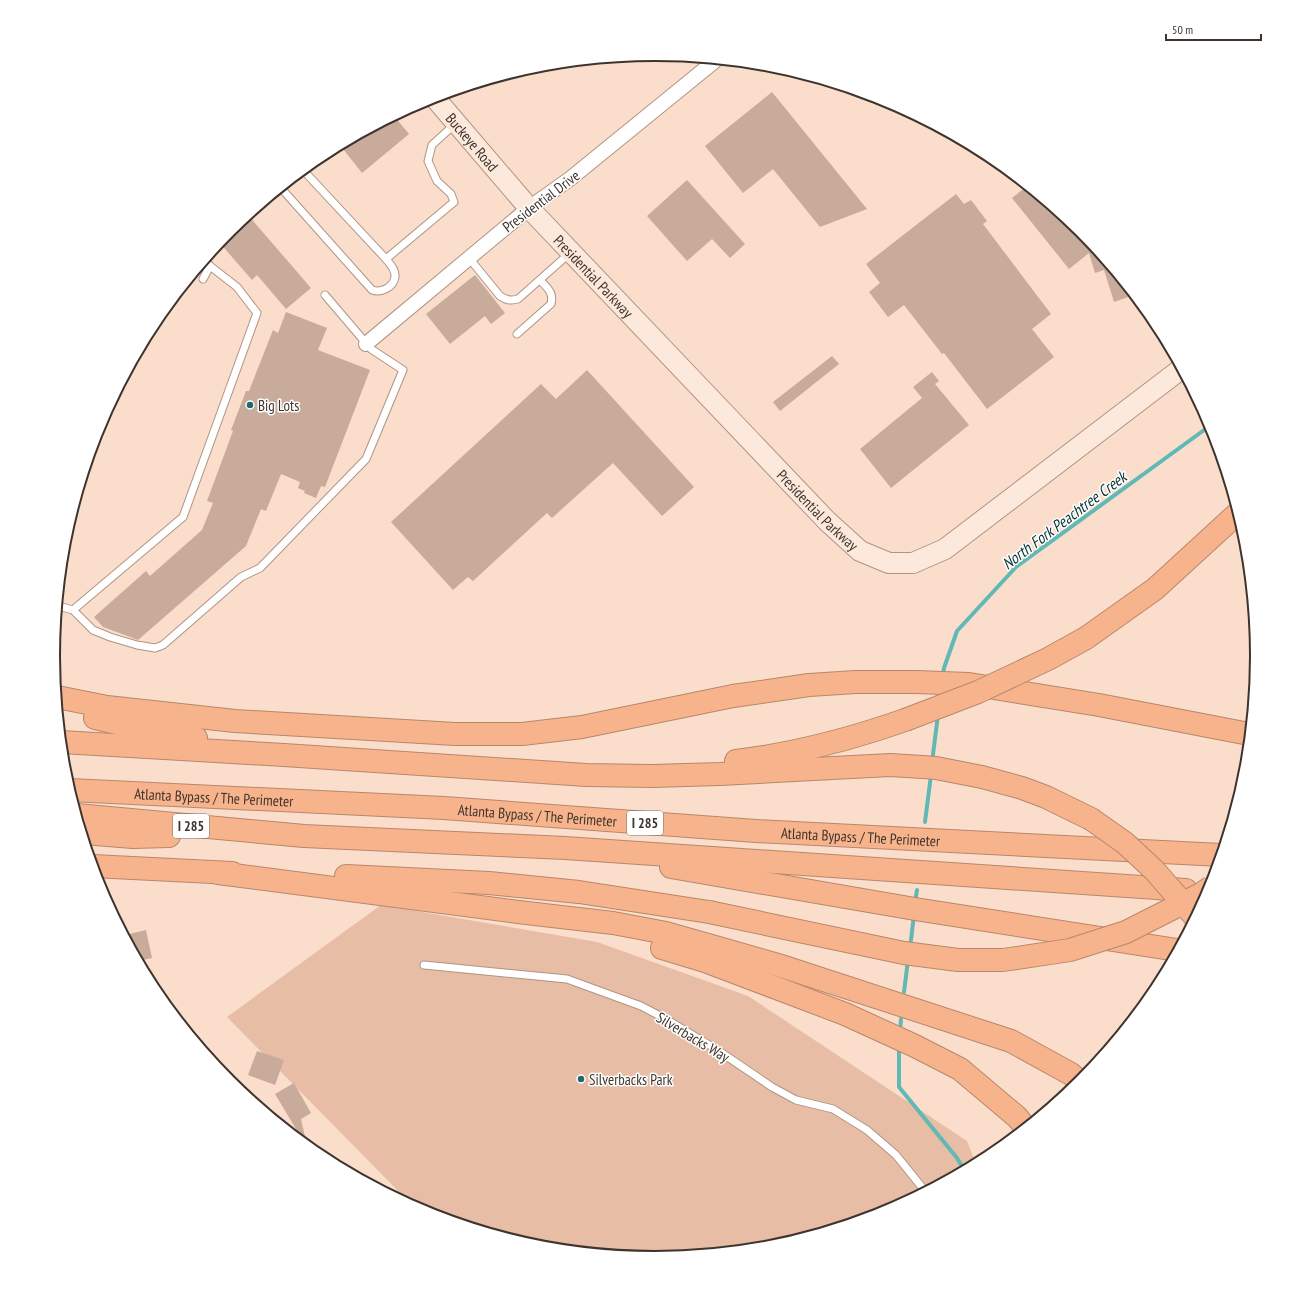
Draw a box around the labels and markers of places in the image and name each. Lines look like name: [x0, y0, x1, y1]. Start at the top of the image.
place label: Big Lots: [258, 396, 299, 415]
marker: Big Lots: [245, 400, 255, 410]
place label: Silverbacks Park: [589, 1070, 673, 1089]
marker: Silverbacks Park: [576, 1074, 586, 1084]

